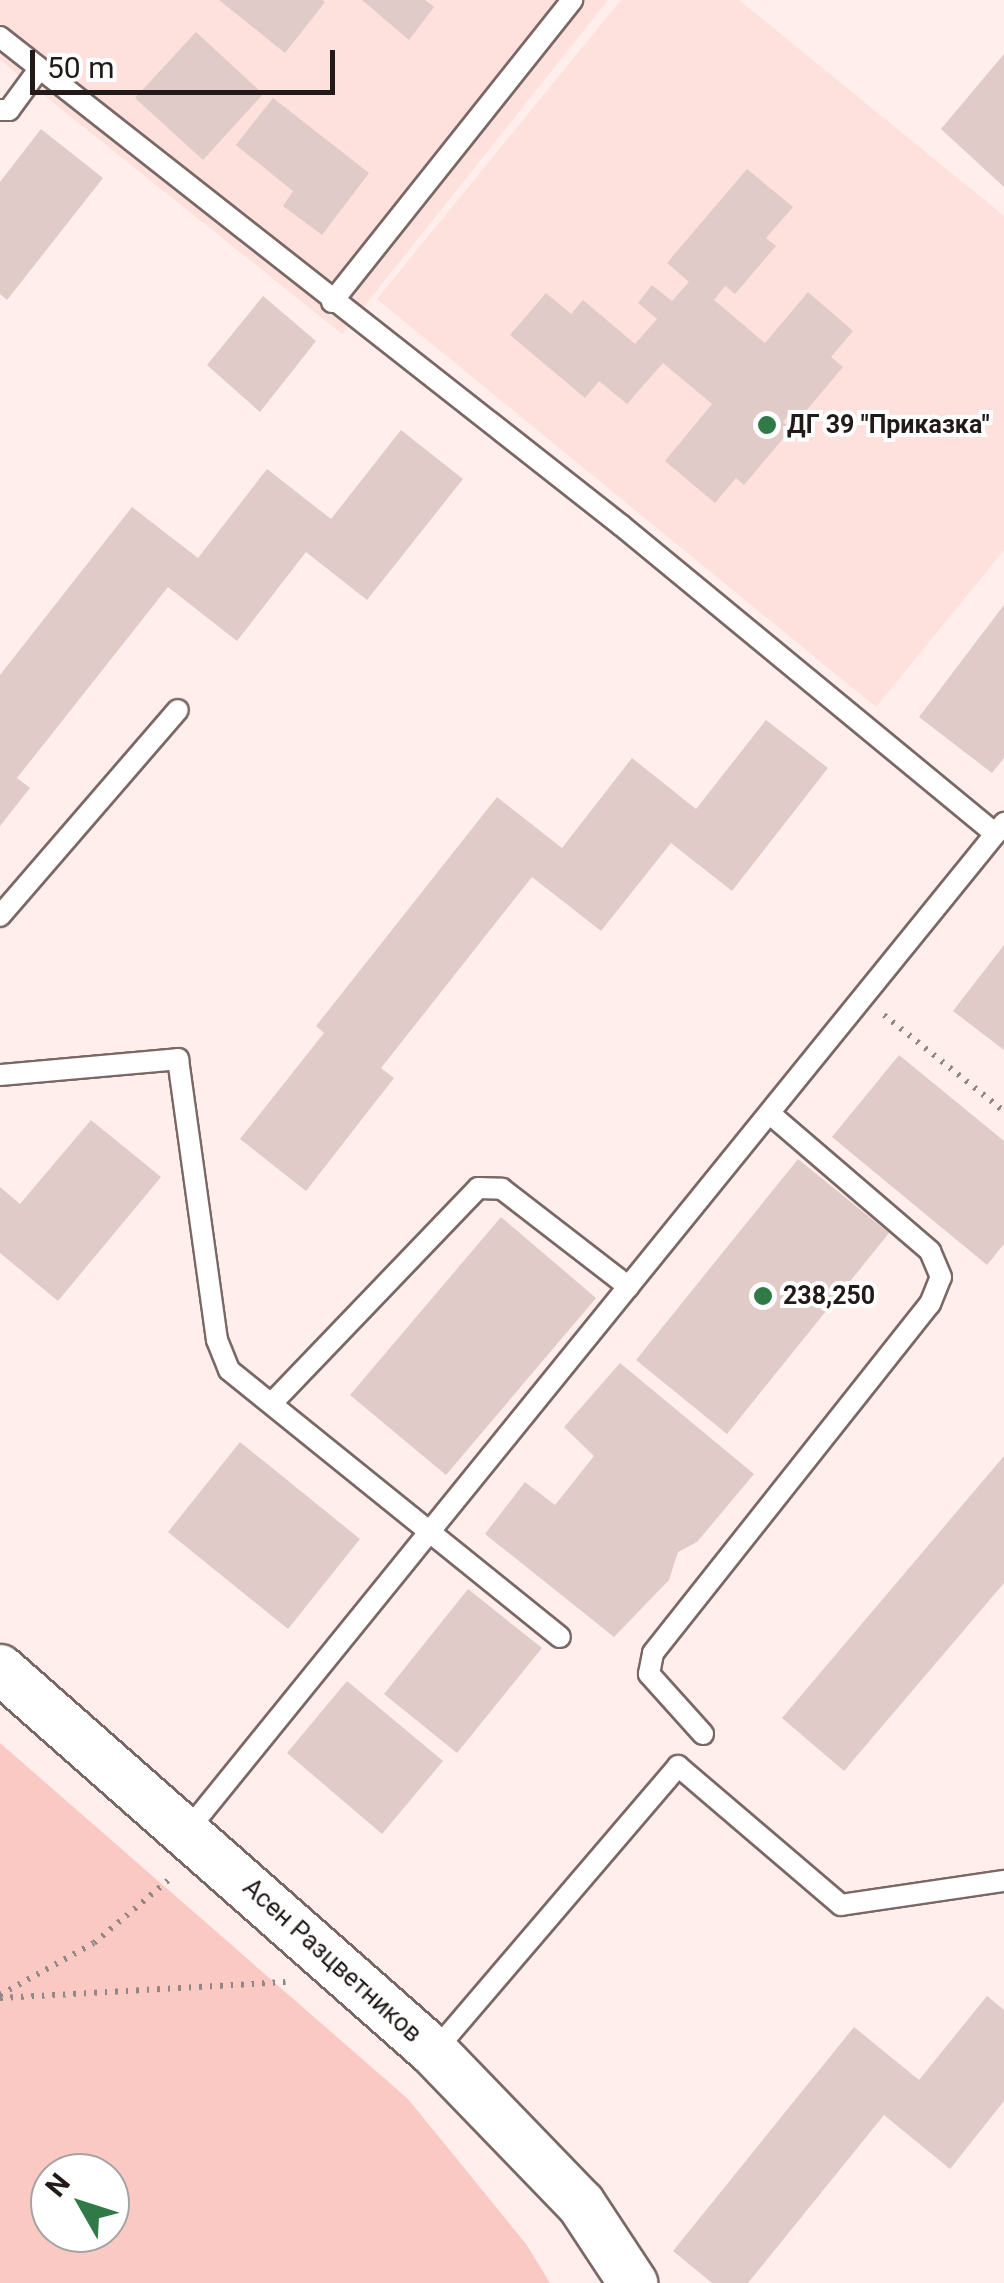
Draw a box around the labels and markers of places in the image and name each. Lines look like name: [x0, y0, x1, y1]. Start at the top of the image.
place label: ДГ 39 "Приказка": [787, 410, 990, 440]
marker: ДГ 39 "Приказка": [756, 414, 778, 436]
place label: 238,250: [783, 1281, 875, 1311]
marker: 238,250: [752, 1285, 774, 1307]

